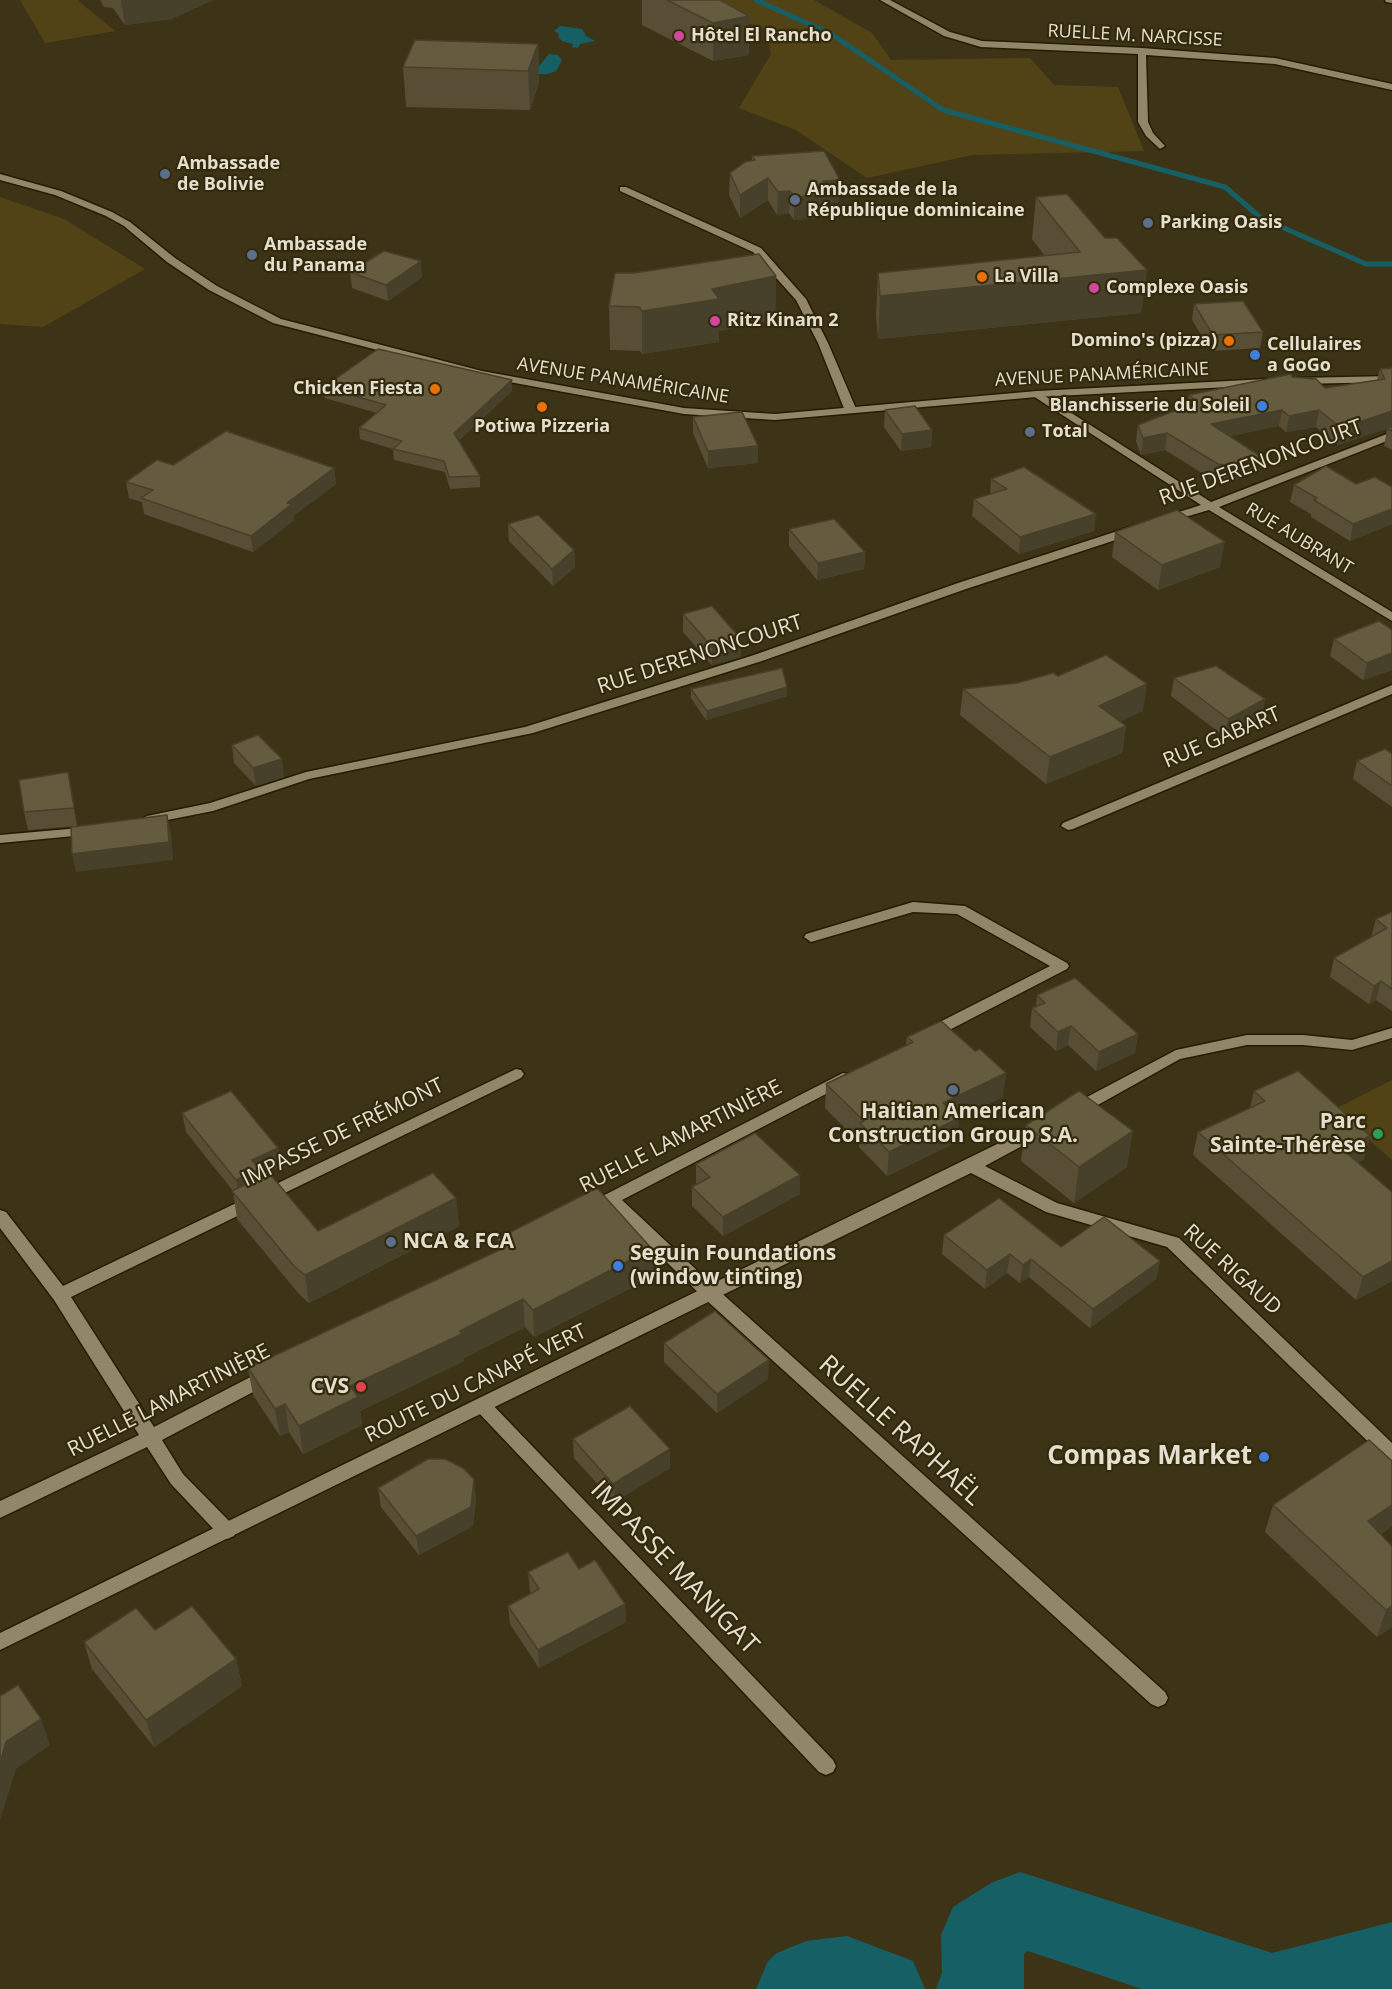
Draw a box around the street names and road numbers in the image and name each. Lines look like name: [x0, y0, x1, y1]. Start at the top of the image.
street label: RUELLE M. NARCISSE: [1047, 21, 1223, 51]
street label: AVENUE PANAMÉRICAINE: [516, 354, 730, 408]
street label: AVENUE PANAMÉRICAINE: [994, 359, 1210, 391]
street label: RUE DERENONCOURT: [1156, 415, 1366, 511]
street label: RUE AUBRANT: [1242, 499, 1356, 579]
street label: RUE DERENONCOURT: [594, 610, 806, 700]
street label: RUE GABART: [1159, 702, 1285, 774]
street label: IMPASSE DE FRÉMONT: [238, 1073, 448, 1193]
street label: RUELLE LAMARTINIÈRE: [576, 1075, 786, 1199]
street label: RUE RIGAUD: [1178, 1219, 1286, 1321]
street label: ROUTE DU CANAPÉ VERT: [361, 1319, 591, 1449]
street label: RUELLE LAMARTINIÈRE: [64, 1339, 274, 1463]
street label: RUELLE RAPHAËL: [812, 1349, 988, 1513]
street label: IMPASSE MANIGAT: [583, 1475, 765, 1661]

